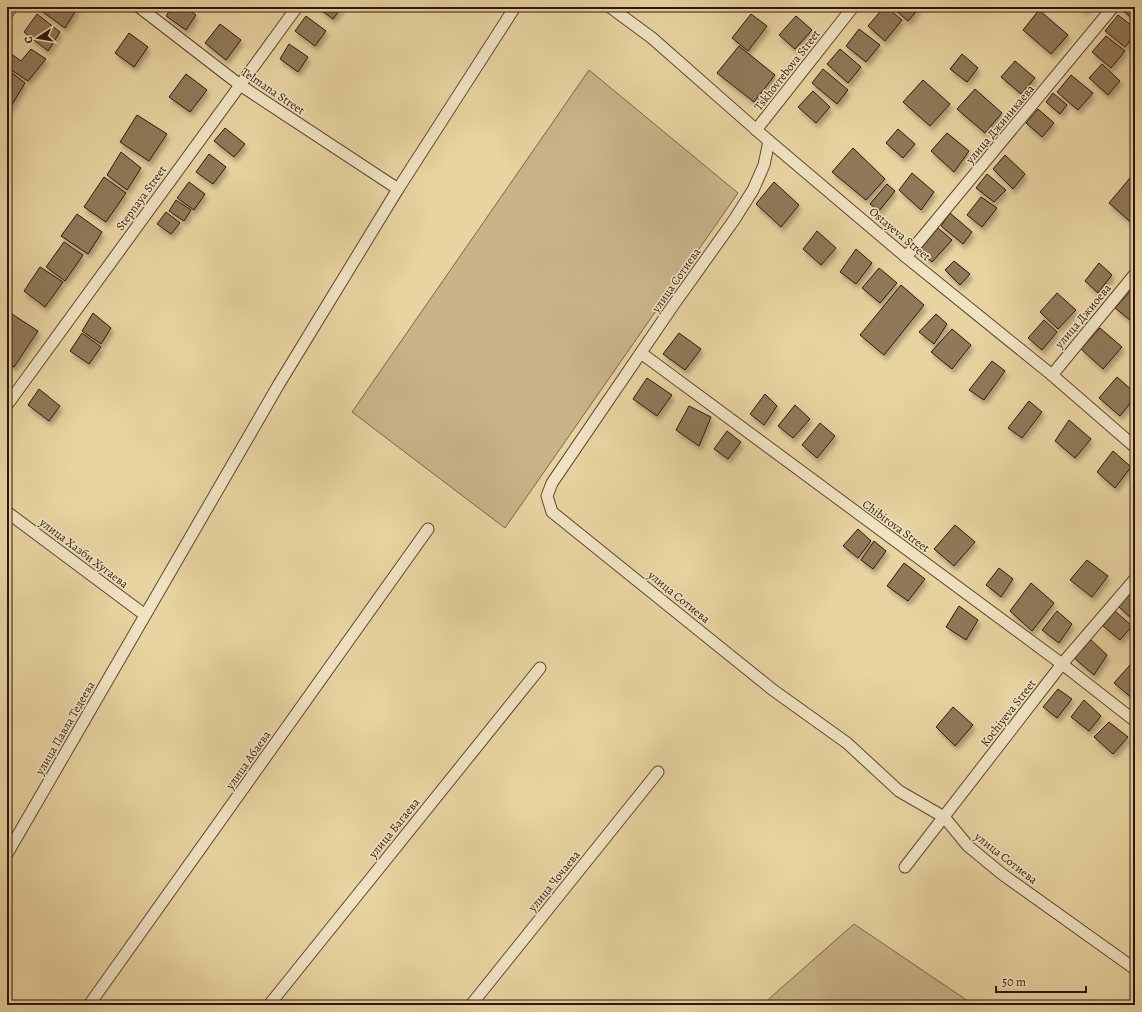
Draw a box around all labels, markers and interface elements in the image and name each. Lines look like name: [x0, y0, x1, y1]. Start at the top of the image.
north arrow: [18, 18, 58, 58]
street label: Tskhovrebova Street: [750, 26, 824, 114]
text: С: [21, 35, 37, 45]
street label: Telmana Street: [238, 64, 308, 118]
street label: улица Джиникаева: [961, 81, 1038, 168]
street label: Stepnaya Street: [112, 162, 170, 234]
street label: Ostayeva Street: [866, 204, 934, 264]
street label: улица Сотиева: [647, 244, 704, 316]
street label: улица Джиоева: [1051, 280, 1115, 352]
street label: Chibirova Street: [859, 496, 933, 556]
street label: улица Хазби Хугаева: [36, 514, 132, 592]
street label: улица Сотиева: [644, 566, 714, 627]
street label: Kochiyeva Street: [977, 676, 1039, 750]
street label: улица Павла Тедеева: [31, 678, 99, 779]
street label: улица Абаева: [221, 727, 274, 793]
street label: улица Багаева: [364, 794, 423, 862]
street label: улица Сотиева: [971, 828, 1041, 888]
street label: улица Чочаева: [524, 847, 584, 916]
scale bar: [996, 968, 1086, 994]
text: 50 m: [1002, 974, 1026, 990]

